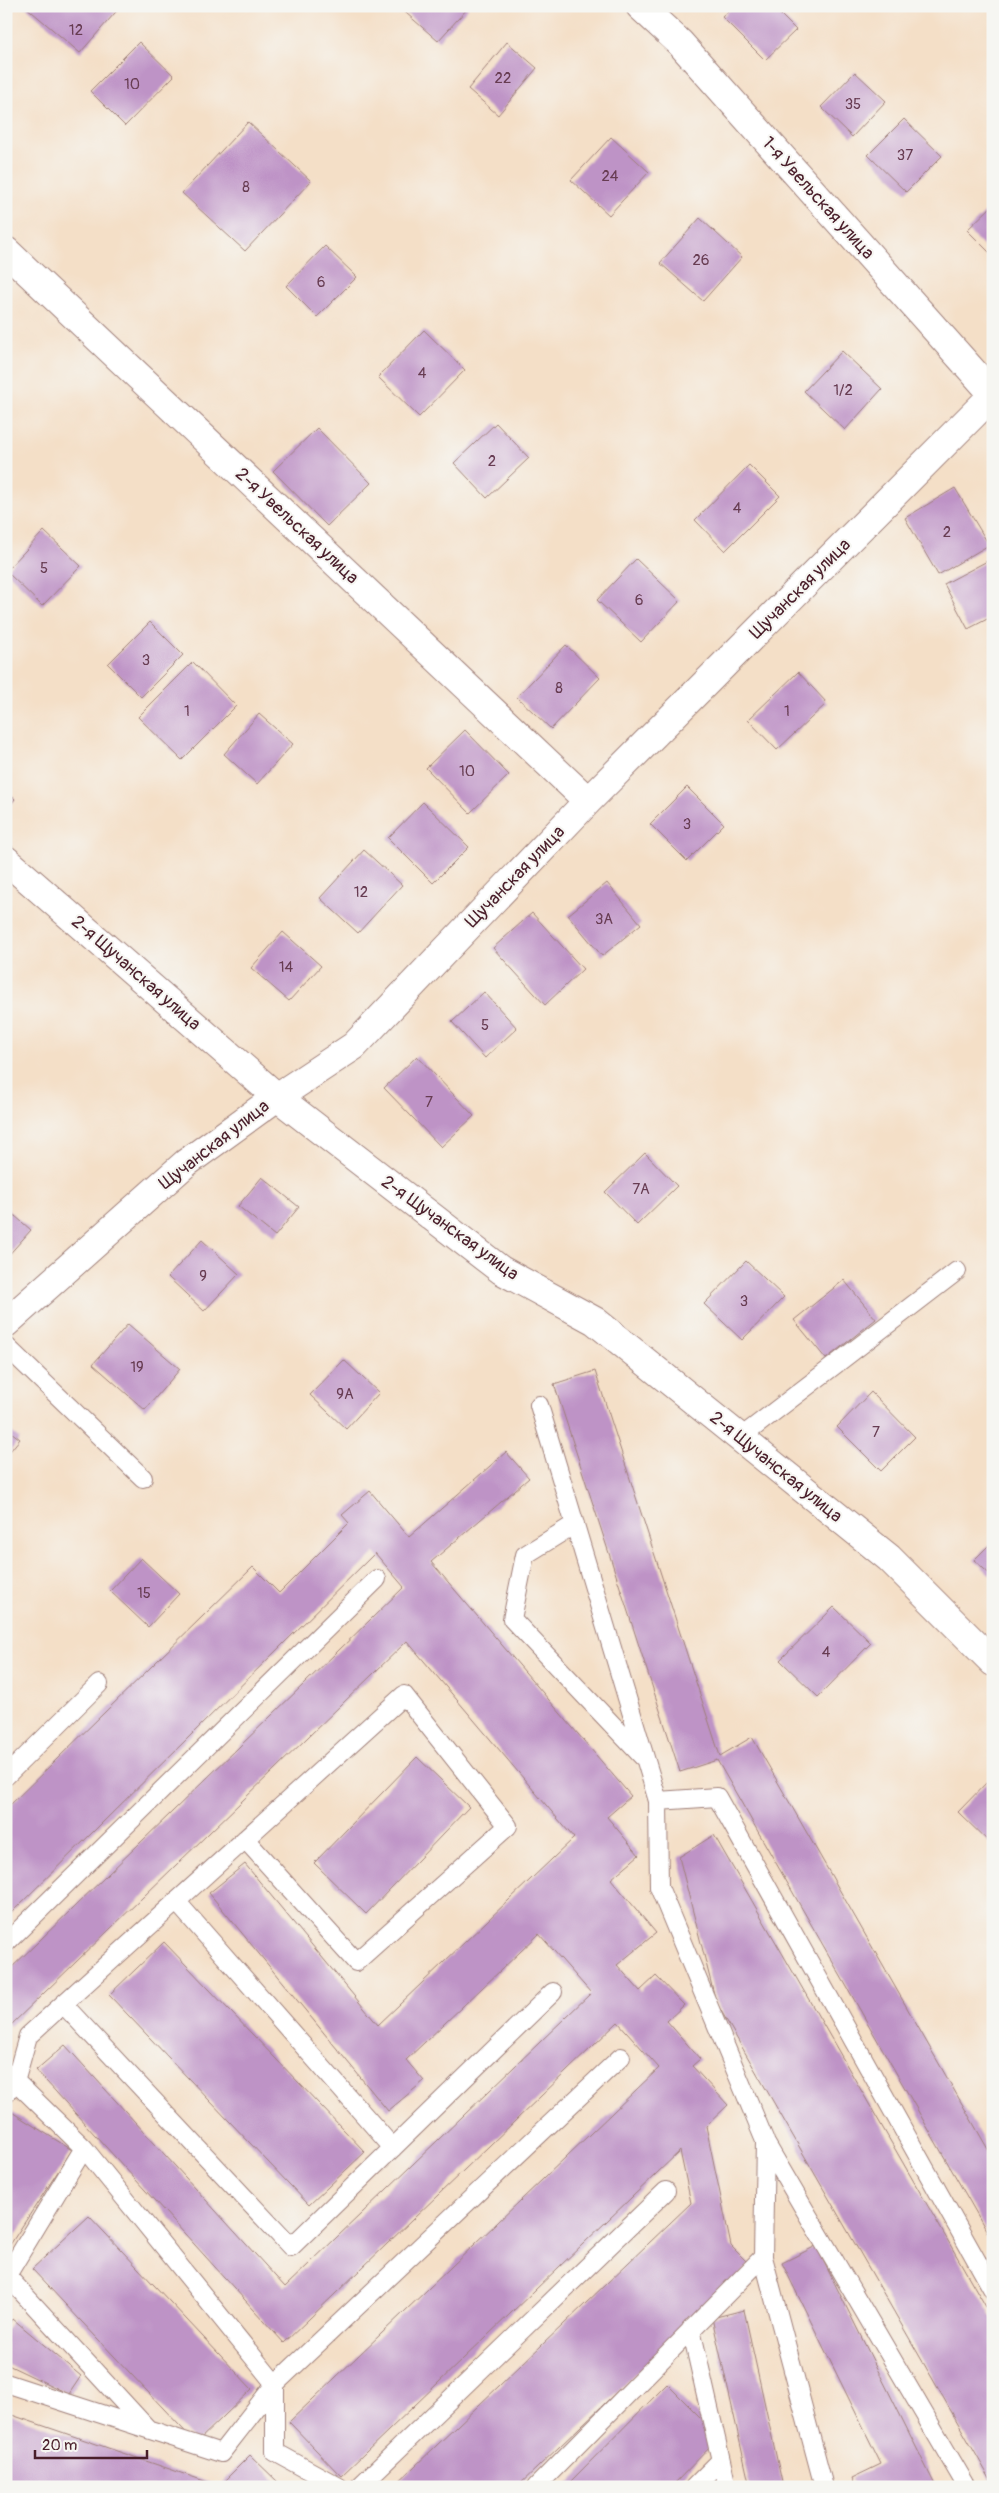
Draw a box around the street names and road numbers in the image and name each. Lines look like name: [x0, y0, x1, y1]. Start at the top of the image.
street label: 1-я Увельская улица: [757, 132, 879, 264]
street label: 2-я Увельская улица: [231, 463, 363, 589]
street label: Щучанская улица: [744, 533, 856, 645]
street label: Щучанская улица: [460, 821, 570, 933]
street label: 2-я Щучанская улица: [66, 910, 206, 1036]
street label: Щучанская улица: [154, 1095, 274, 1195]
street label: 2-я Щучанская улица: [377, 1170, 523, 1286]
street label: 2-я Щучанская улица: [705, 1406, 847, 1528]

